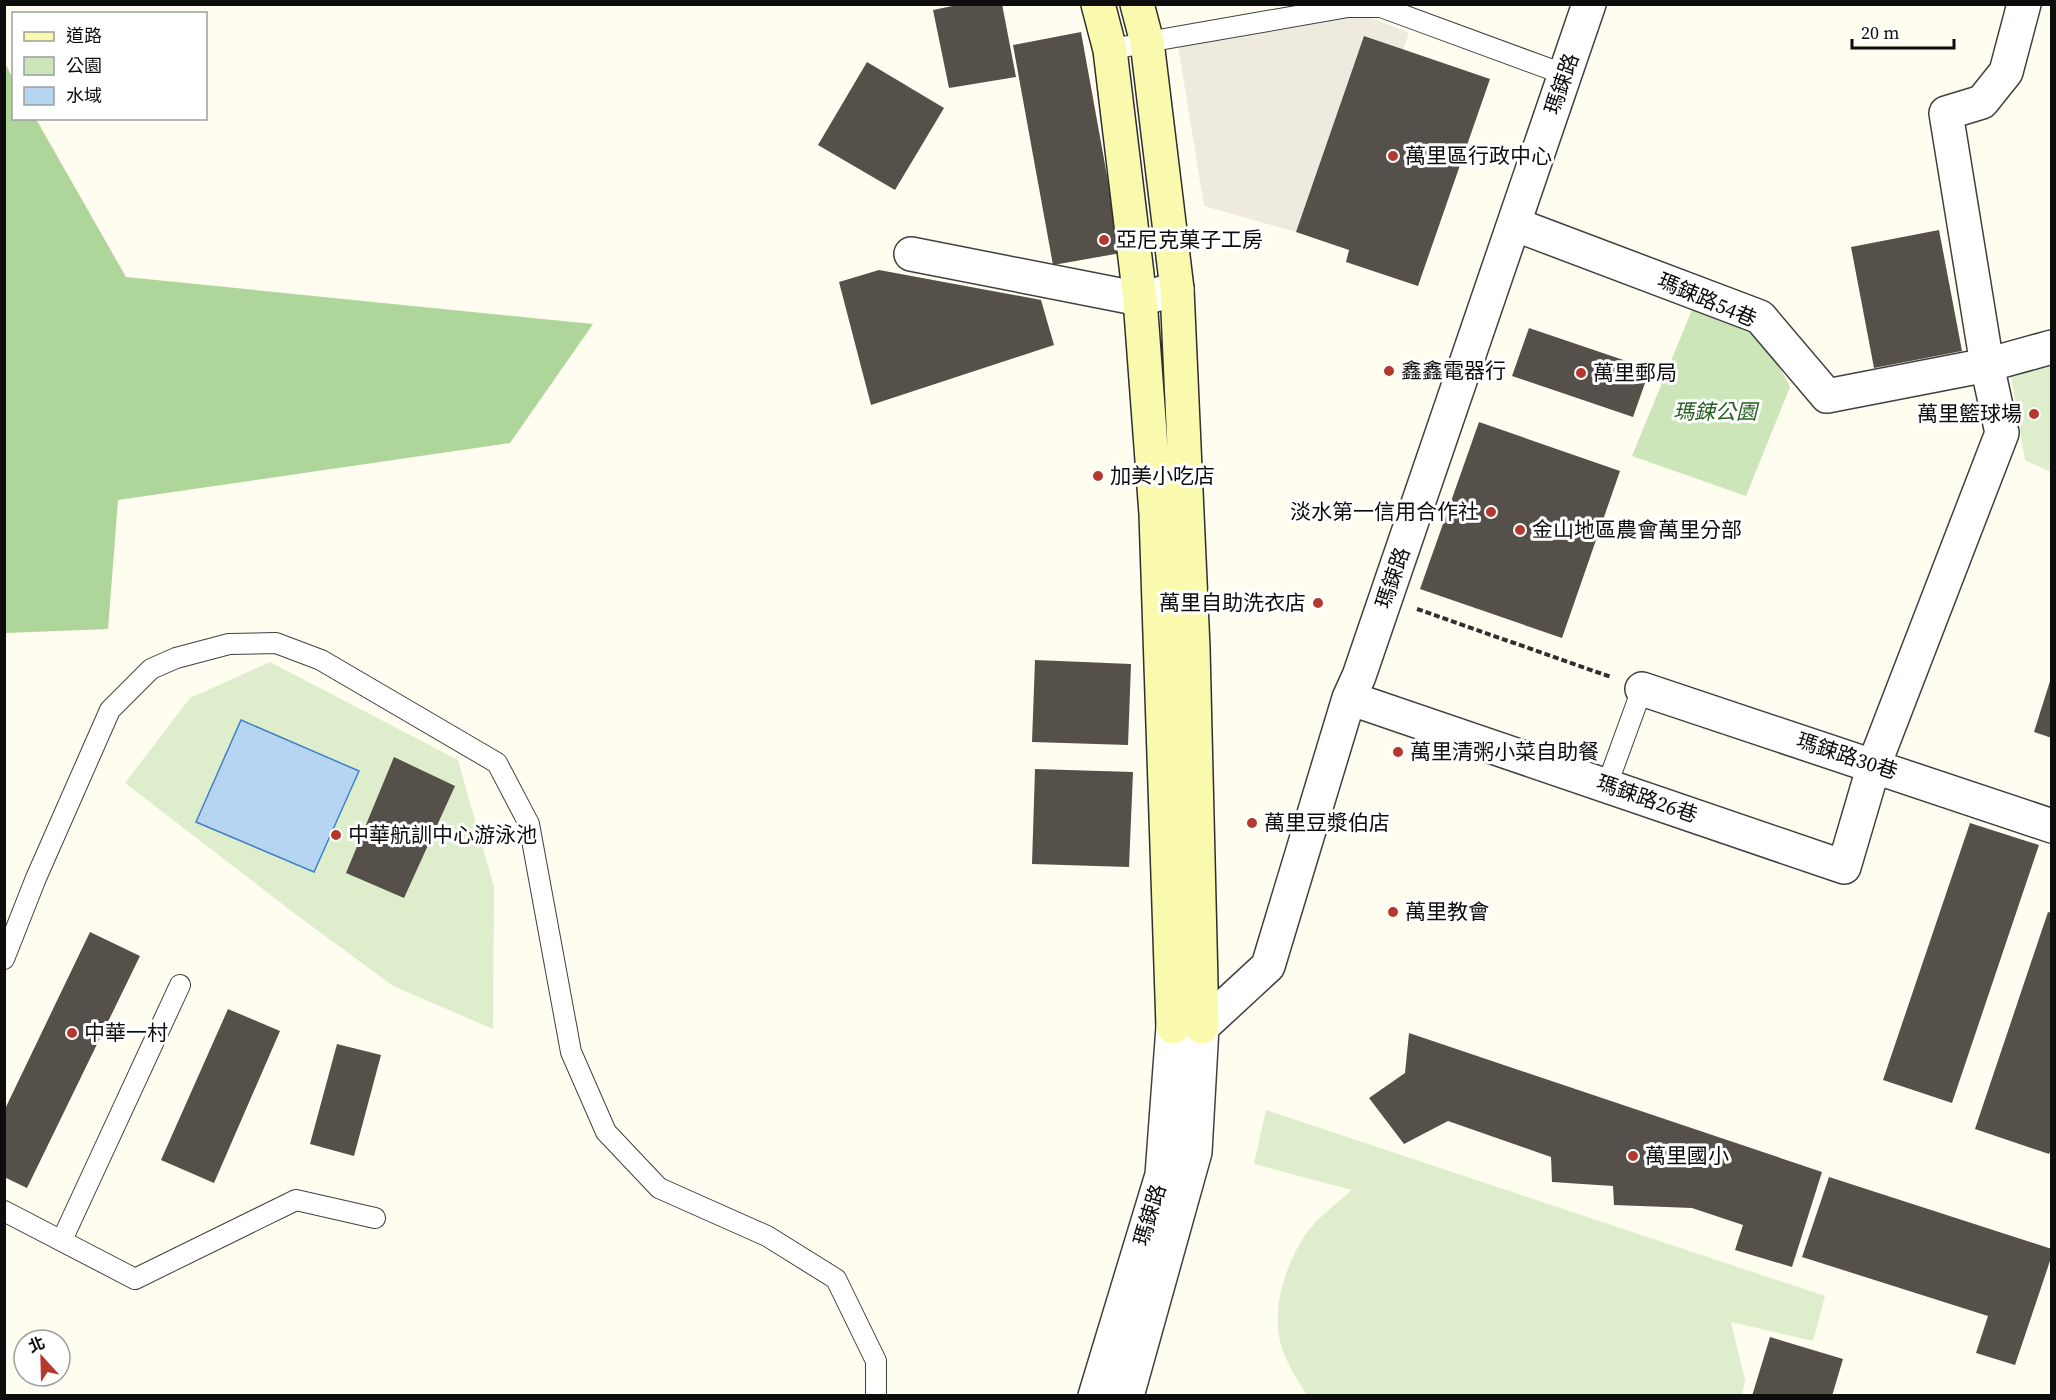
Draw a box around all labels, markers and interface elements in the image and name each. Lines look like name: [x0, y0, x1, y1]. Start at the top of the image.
legend: [12, 12, 207, 120]
scale bar: [1852, 12, 1954, 50]
text: 20 m: [1861, 20, 1899, 45]
text: 道路: [66, 23, 102, 48]
street label: 瑪鋉路: [1538, 49, 1585, 118]
text: 公園: [66, 53, 102, 78]
text: 水域: [66, 83, 102, 108]
place label: 萬里區行政中心: [1405, 141, 1552, 170]
marker: 萬里區行政中心: [1386, 149, 1400, 163]
place label: 亞尼克菓子工房: [1116, 225, 1263, 254]
marker: 亞尼克菓子工房: [1097, 233, 1111, 247]
street label: 瑪鋉路54巷: [1653, 266, 1761, 333]
place label: 鑫鑫電器行: [1401, 356, 1506, 385]
place label: 萬里郵局: [1593, 358, 1677, 387]
marker: 鑫鑫電器行: [1382, 364, 1396, 378]
marker: 萬里郵局: [1574, 366, 1588, 380]
park label: 瑪鋉公園: [1673, 397, 1760, 426]
place label: 萬里籃球場: [1917, 399, 2022, 428]
marker: 萬里籃球場: [2027, 407, 2041, 421]
place label: 加美小吃店: [1110, 461, 1215, 490]
marker: 加美小吃店: [1091, 469, 1105, 483]
place label: 淡水第一信用合作社: [1290, 497, 1479, 526]
marker: 淡水第一信用合作社: [1484, 505, 1498, 519]
place label: 金山地區農會萬里分部: [1532, 515, 1742, 544]
marker: 金山地區農會萬里分部: [1513, 523, 1527, 537]
street label: 瑪鋉路: [1369, 543, 1416, 612]
place label: 萬里自助洗衣店: [1159, 588, 1306, 617]
marker: 萬里自助洗衣店: [1311, 596, 1325, 610]
street label: 瑪鋉路30巷: [1793, 726, 1902, 786]
place label: 萬里清粥小菜自助餐: [1410, 737, 1599, 766]
marker: 萬里清粥小菜自助餐: [1391, 745, 1405, 759]
street label: 瑪鋉路26巷: [1593, 768, 1702, 829]
place label: 萬里豆漿伯店: [1264, 808, 1390, 837]
marker: 萬里豆漿伯店: [1245, 816, 1259, 830]
place label: 中華航訓中心游泳池: [348, 820, 537, 849]
marker: 中華航訓中心游泳池: [329, 828, 343, 842]
place label: 萬里教會: [1405, 897, 1489, 926]
marker: 萬里教會: [1386, 905, 1400, 919]
place label: 中華一村: [84, 1018, 168, 1047]
marker: 中華一村: [65, 1026, 79, 1040]
place label: 萬里國小: [1645, 1141, 1729, 1170]
marker: 萬里國小: [1626, 1149, 1640, 1163]
street label: 瑪鋉路: [1126, 1180, 1173, 1249]
north arrow: [12, 1328, 72, 1388]
text: 北: [25, 1331, 48, 1357]

